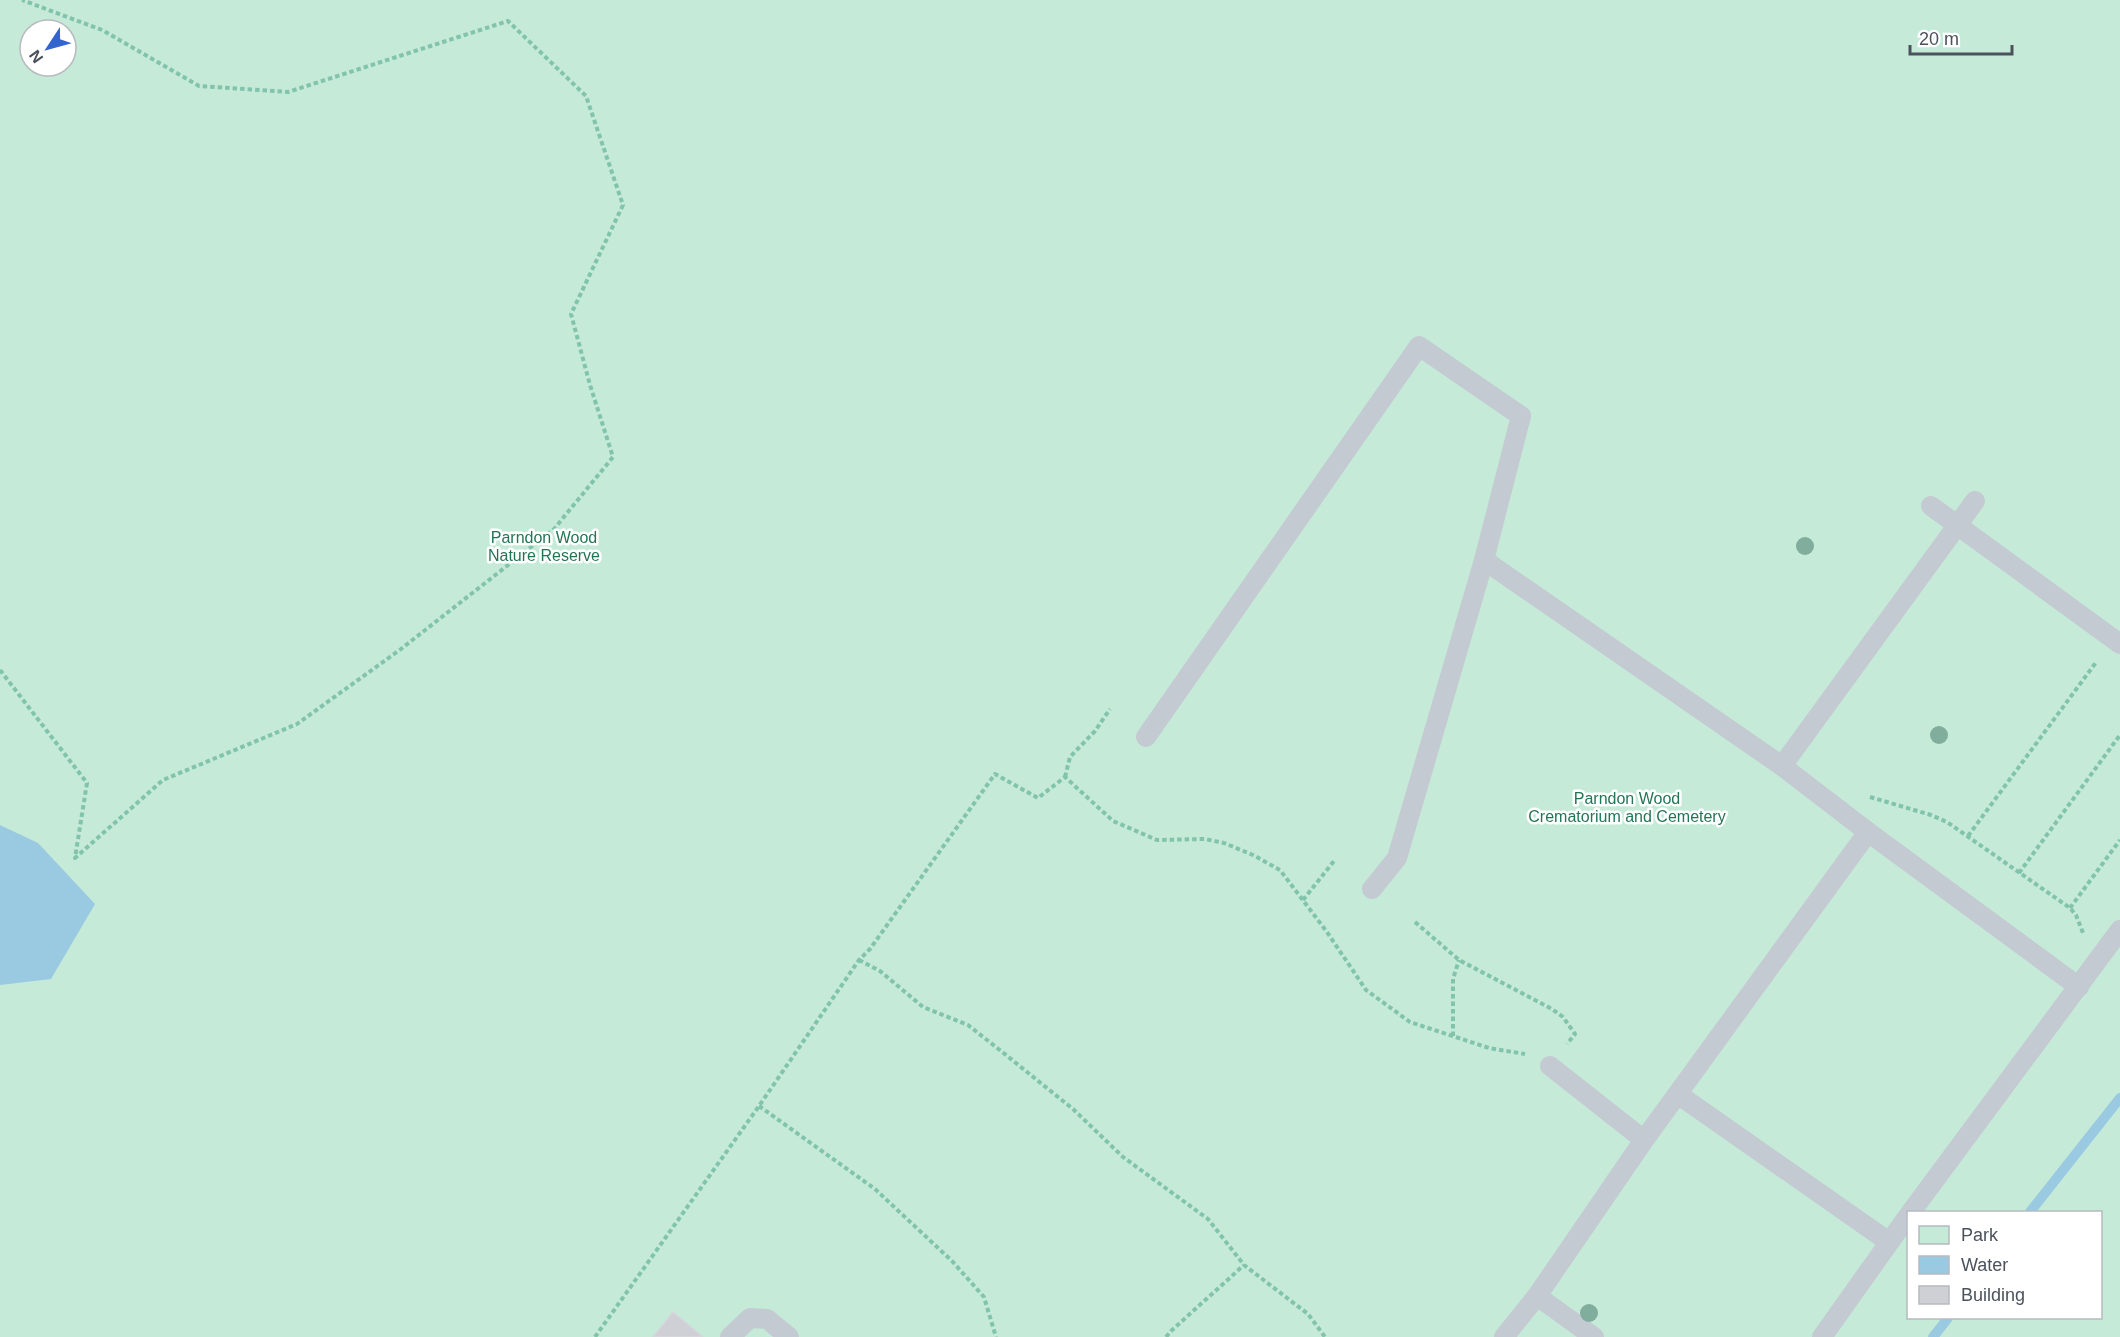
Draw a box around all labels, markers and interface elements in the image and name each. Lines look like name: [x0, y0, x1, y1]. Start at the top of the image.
north arrow: [18, 18, 78, 78]
scale bar: [1910, 18, 2012, 56]
text: 20 m: [1919, 29, 1959, 49]
text: N: [26, 47, 47, 66]
park label: Parndon Wood Nature Reserve: [488, 529, 600, 564]
park label: Parndon Wood Crematorium and Cemetery: [1528, 790, 1726, 825]
legend: [1907, 1211, 2102, 1319]
text: Park: [1961, 1225, 1999, 1245]
text: Water: [1961, 1255, 2008, 1275]
text: Building: [1961, 1285, 2025, 1305]

